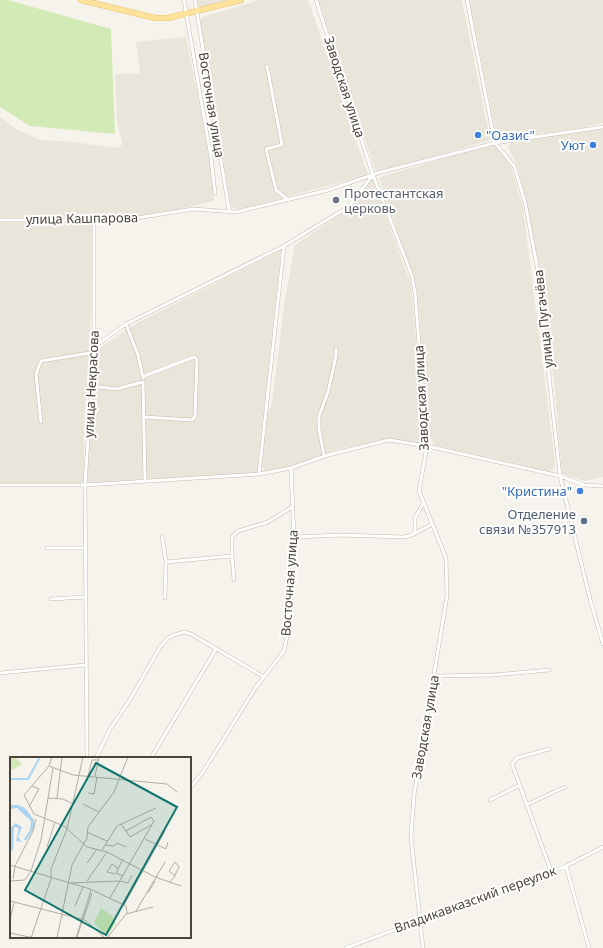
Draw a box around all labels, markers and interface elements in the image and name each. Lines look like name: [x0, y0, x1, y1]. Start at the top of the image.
street label: Заводская улица: [320, 34, 370, 140]
street label: Восточная улица: [195, 51, 229, 159]
place label: "Оазис": [486, 126, 535, 144]
marker: "Оазис": [473, 130, 483, 140]
place label: Уют: [561, 136, 585, 154]
marker: Уют: [588, 140, 598, 150]
place label: Протестантская церковь: [344, 184, 443, 217]
marker: Протестантская церковь: [331, 195, 341, 205]
street label: улица Кашпарова: [26, 208, 138, 228]
street label: улица Пугачёва: [529, 269, 557, 369]
street label: улица Некрасова: [79, 330, 103, 438]
street label: Заводская улица: [409, 345, 433, 451]
place label: "Кристина": [502, 482, 572, 500]
marker: "Кристина": [575, 486, 585, 496]
place label: Отделение связи №357913: [479, 505, 576, 538]
marker: Отделение связи №357913: [579, 516, 589, 526]
street label: Восточная улица: [276, 529, 302, 637]
street label: Заводская улица: [407, 673, 443, 781]
inset map: [10, 757, 191, 938]
street label: Владикавказский переулок: [391, 861, 559, 937]

